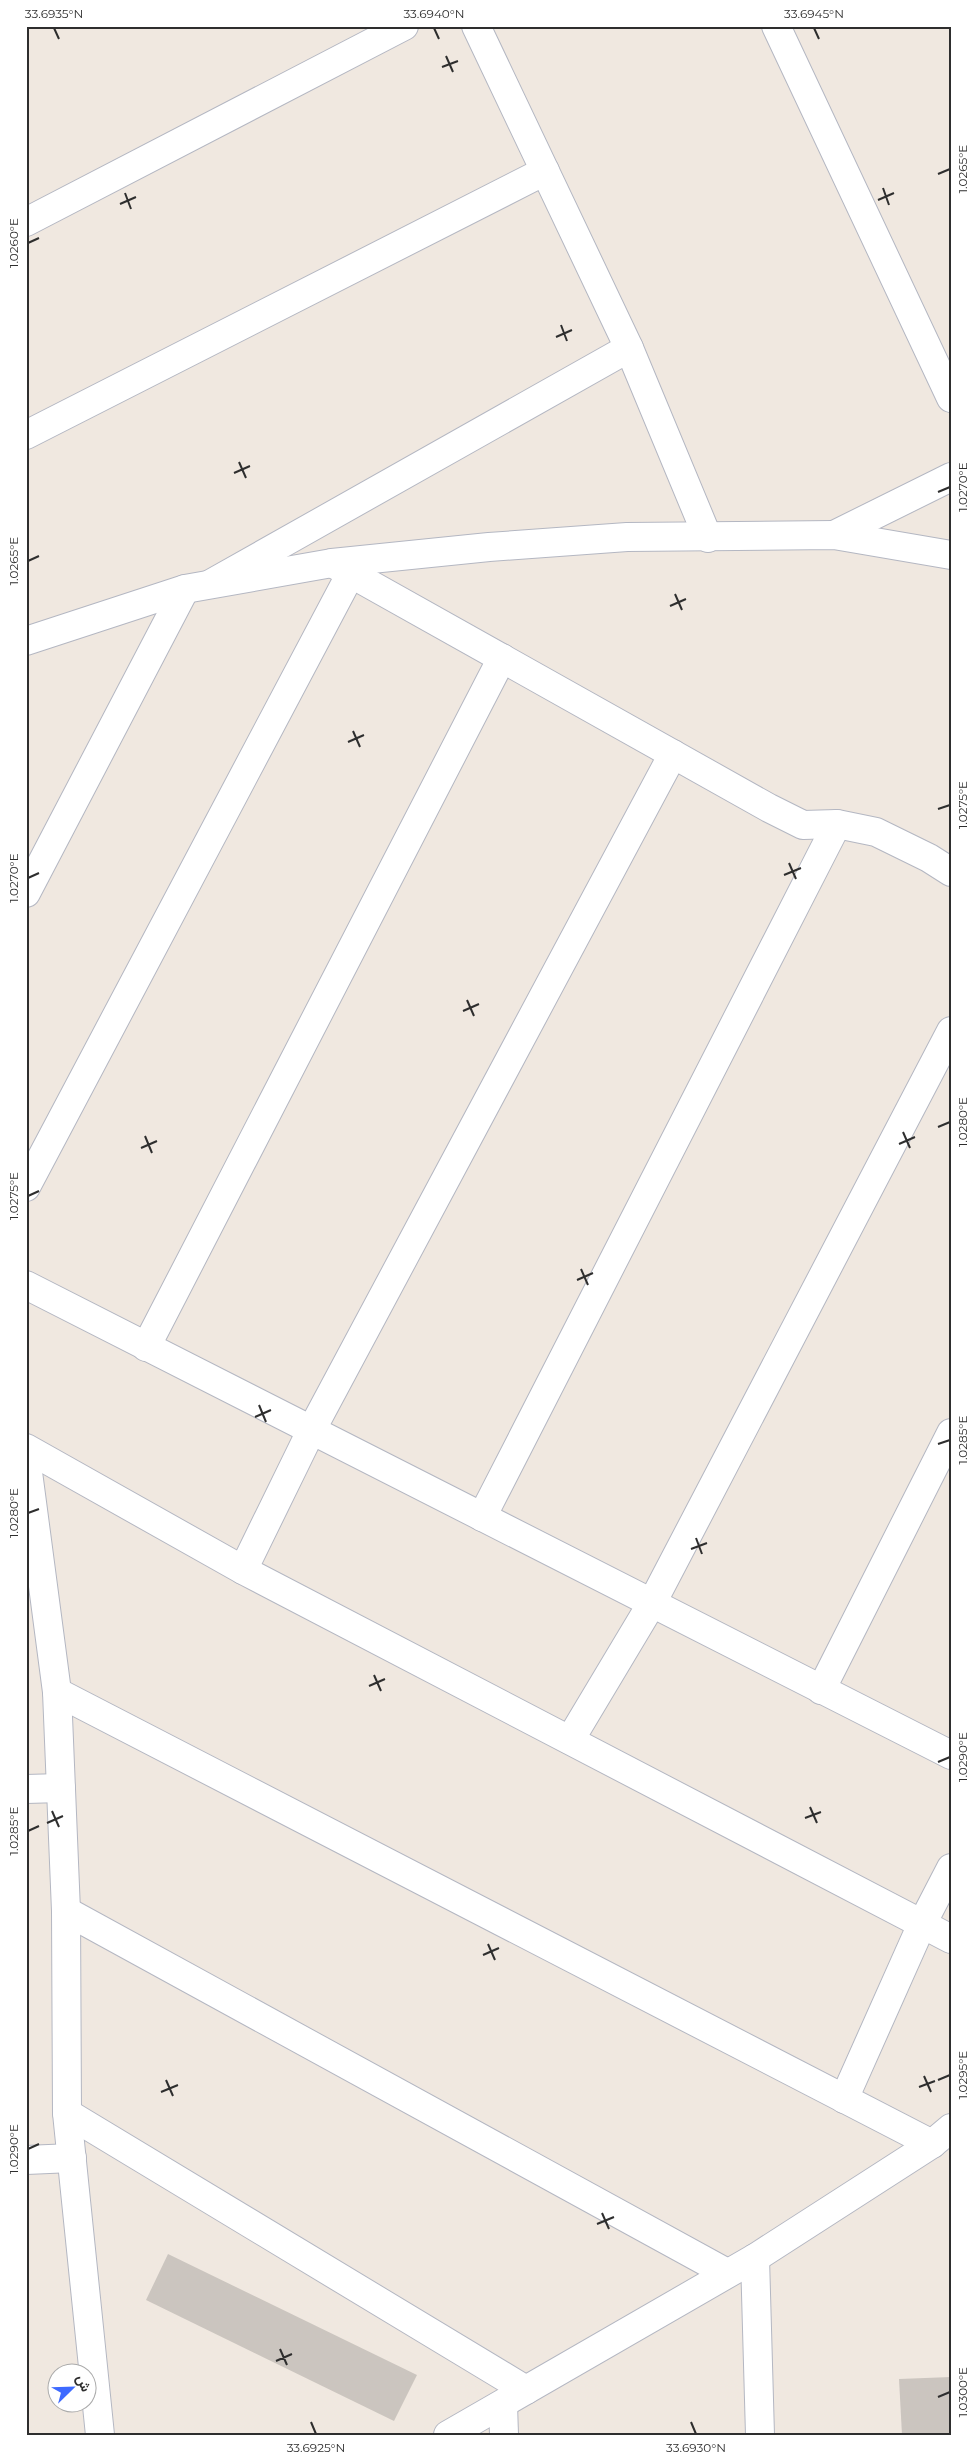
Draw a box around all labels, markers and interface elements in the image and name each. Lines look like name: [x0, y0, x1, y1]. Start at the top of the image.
text: 33.6935°N: [25, 6, 83, 21]
text: 33.6940°N: [403, 6, 465, 21]
text: 33.6945°N: [784, 6, 844, 21]
text: 1.0265°E: [955, 145, 970, 193]
text: 1.0260°E: [6, 218, 21, 268]
text: 1.0270°E: [955, 462, 970, 512]
text: 1.0265°E: [6, 537, 21, 585]
text: 1.0275°E: [955, 781, 970, 829]
text: 1.0270°E: [6, 853, 21, 903]
text: 1.0280°E: [955, 1097, 970, 1147]
text: 1.0275°E: [6, 1172, 21, 1220]
text: 1.0285°E: [955, 1416, 970, 1464]
text: 1.0280°E: [6, 1488, 21, 1538]
text: 1.0290°E: [955, 1732, 970, 1782]
text: 1.0285°E: [6, 1807, 21, 1855]
text: 1.0295°E: [955, 2051, 970, 2099]
text: 1.0290°E: [6, 2124, 21, 2174]
north arrow: [48, 2364, 98, 2414]
text: 1.0300°E: [955, 2367, 970, 2417]
text: ش: [72, 2372, 96, 2394]
text: 33.6925°N: [287, 2440, 345, 2455]
text: 33.6930°N: [666, 2440, 726, 2455]

